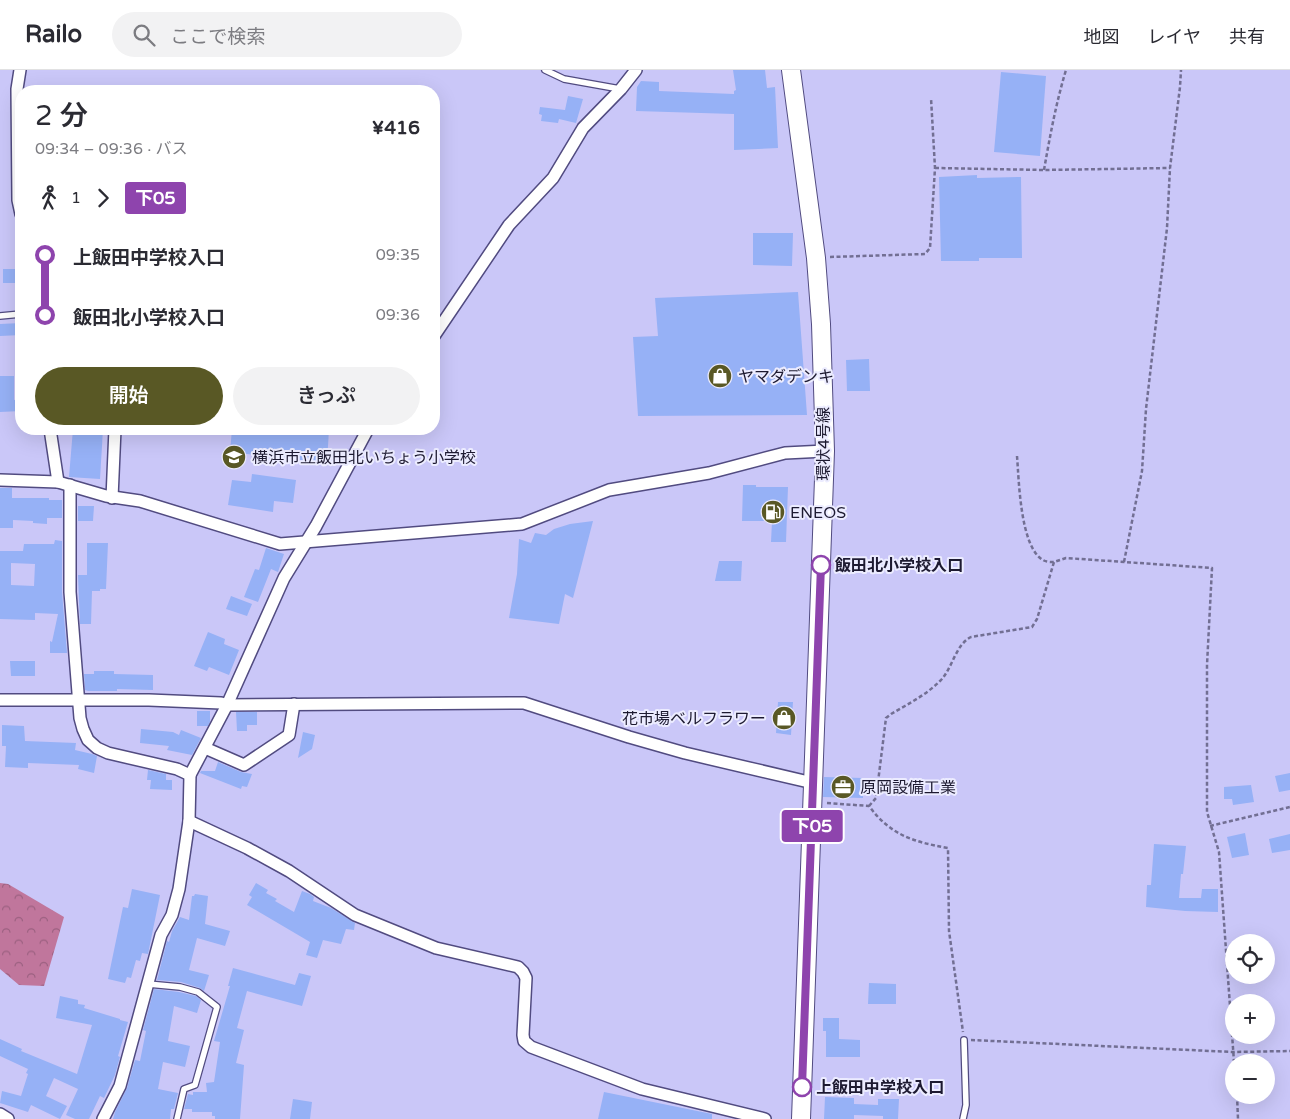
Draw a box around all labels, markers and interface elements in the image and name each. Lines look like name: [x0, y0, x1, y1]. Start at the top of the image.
search box: [112, 12, 462, 57]
text: Railo: [25, 20, 82, 49]
icon: search: [130, 21, 158, 49]
text: ここで検索: [170, 26, 265, 48]
text: 地図: [1084, 26, 1120, 48]
text: レイヤ: [1148, 26, 1201, 48]
text: 共有: [1229, 26, 1265, 48]
text: 2 分: [35, 99, 88, 133]
text: ¥416: [372, 117, 420, 139]
text: 09:34 – 09:36 · バス: [35, 139, 187, 159]
icon: walk: [35, 184, 63, 212]
icon: forward: [89, 184, 117, 212]
text: 下05: [135, 187, 176, 209]
text: 1: [71, 188, 81, 208]
text: 09:35: [376, 245, 420, 265]
text: 上飯田中学校入口: [73, 247, 225, 269]
text: 09:36: [376, 305, 420, 325]
text: 飯田北小学校入口: [73, 307, 225, 329]
shop icon: ヤマダデンキ: [707, 363, 733, 389]
button: 開始: [35, 367, 223, 425]
button: きっぷ: [233, 367, 420, 425]
place label: ヤマダデンキ: [738, 367, 834, 387]
street label: 環状4号線: [814, 407, 834, 481]
school or university icon: 横浜市立飯田北いちょう小学校: [221, 444, 247, 470]
place label: 横浜市立飯田北いちょう小学校: [252, 448, 476, 468]
fuel station icon: ENEOS: [760, 499, 786, 525]
place label: ENEOS: [790, 503, 846, 523]
marker: 飯田北小学校入口: [811, 555, 831, 575]
place label: 飯田北小学校入口: [834, 556, 963, 576]
shop icon: 花市場ベルフラワー: [771, 705, 797, 731]
place label: 花市場ベルフラワー: [622, 709, 766, 729]
office icon: 原岡設備工業: [830, 774, 856, 800]
place label: 原岡設備工業: [860, 778, 956, 798]
line badge: 下05: [783, 810, 841, 842]
text: 下05: [792, 815, 832, 837]
map controls: [1225, 934, 1275, 1104]
button: locate: [1225, 934, 1275, 984]
button: +: [1225, 994, 1275, 1044]
button: −: [1225, 1054, 1275, 1104]
marker: 上飯田中学校入口: [792, 1077, 812, 1097]
place label: 上飯田中学校入口: [816, 1078, 944, 1098]

